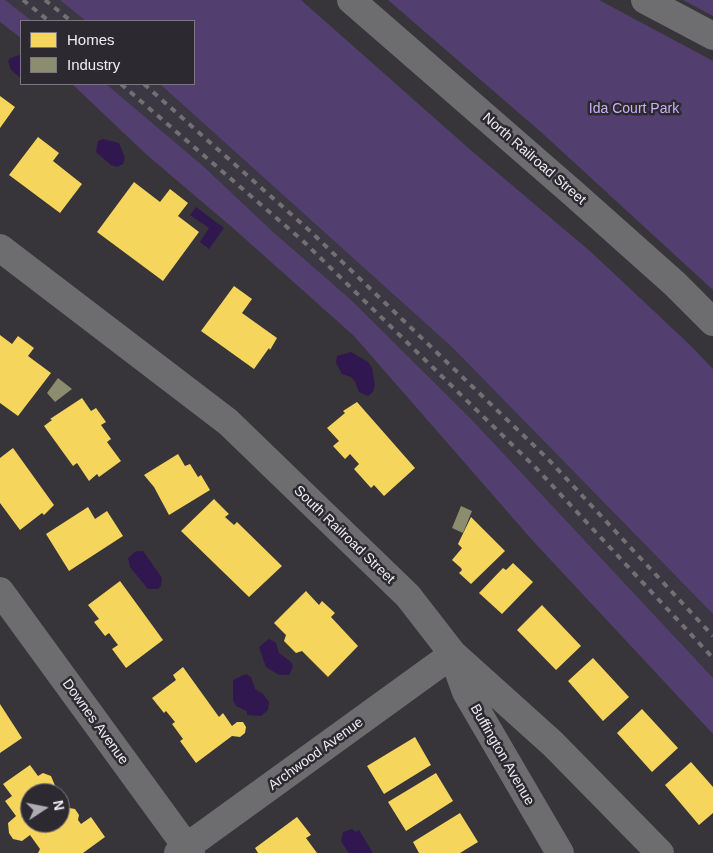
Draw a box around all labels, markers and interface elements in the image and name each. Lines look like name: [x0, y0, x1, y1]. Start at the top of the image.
legend: [20, 20, 195, 85]
text: Homes: [67, 31, 115, 48]
text: Industry: [67, 56, 120, 73]
park label: Ida Court Park: [589, 101, 679, 117]
street label: North Railroad Street: [479, 110, 589, 208]
street label: South Railroad Street: [290, 482, 398, 588]
street label: Downes Avenue: [58, 676, 132, 768]
street label: Buffington Avenue: [466, 701, 538, 809]
street label: Archwood Avenue: [265, 714, 367, 794]
north arrow: [20, 783, 70, 833]
text: N: [50, 799, 68, 812]

